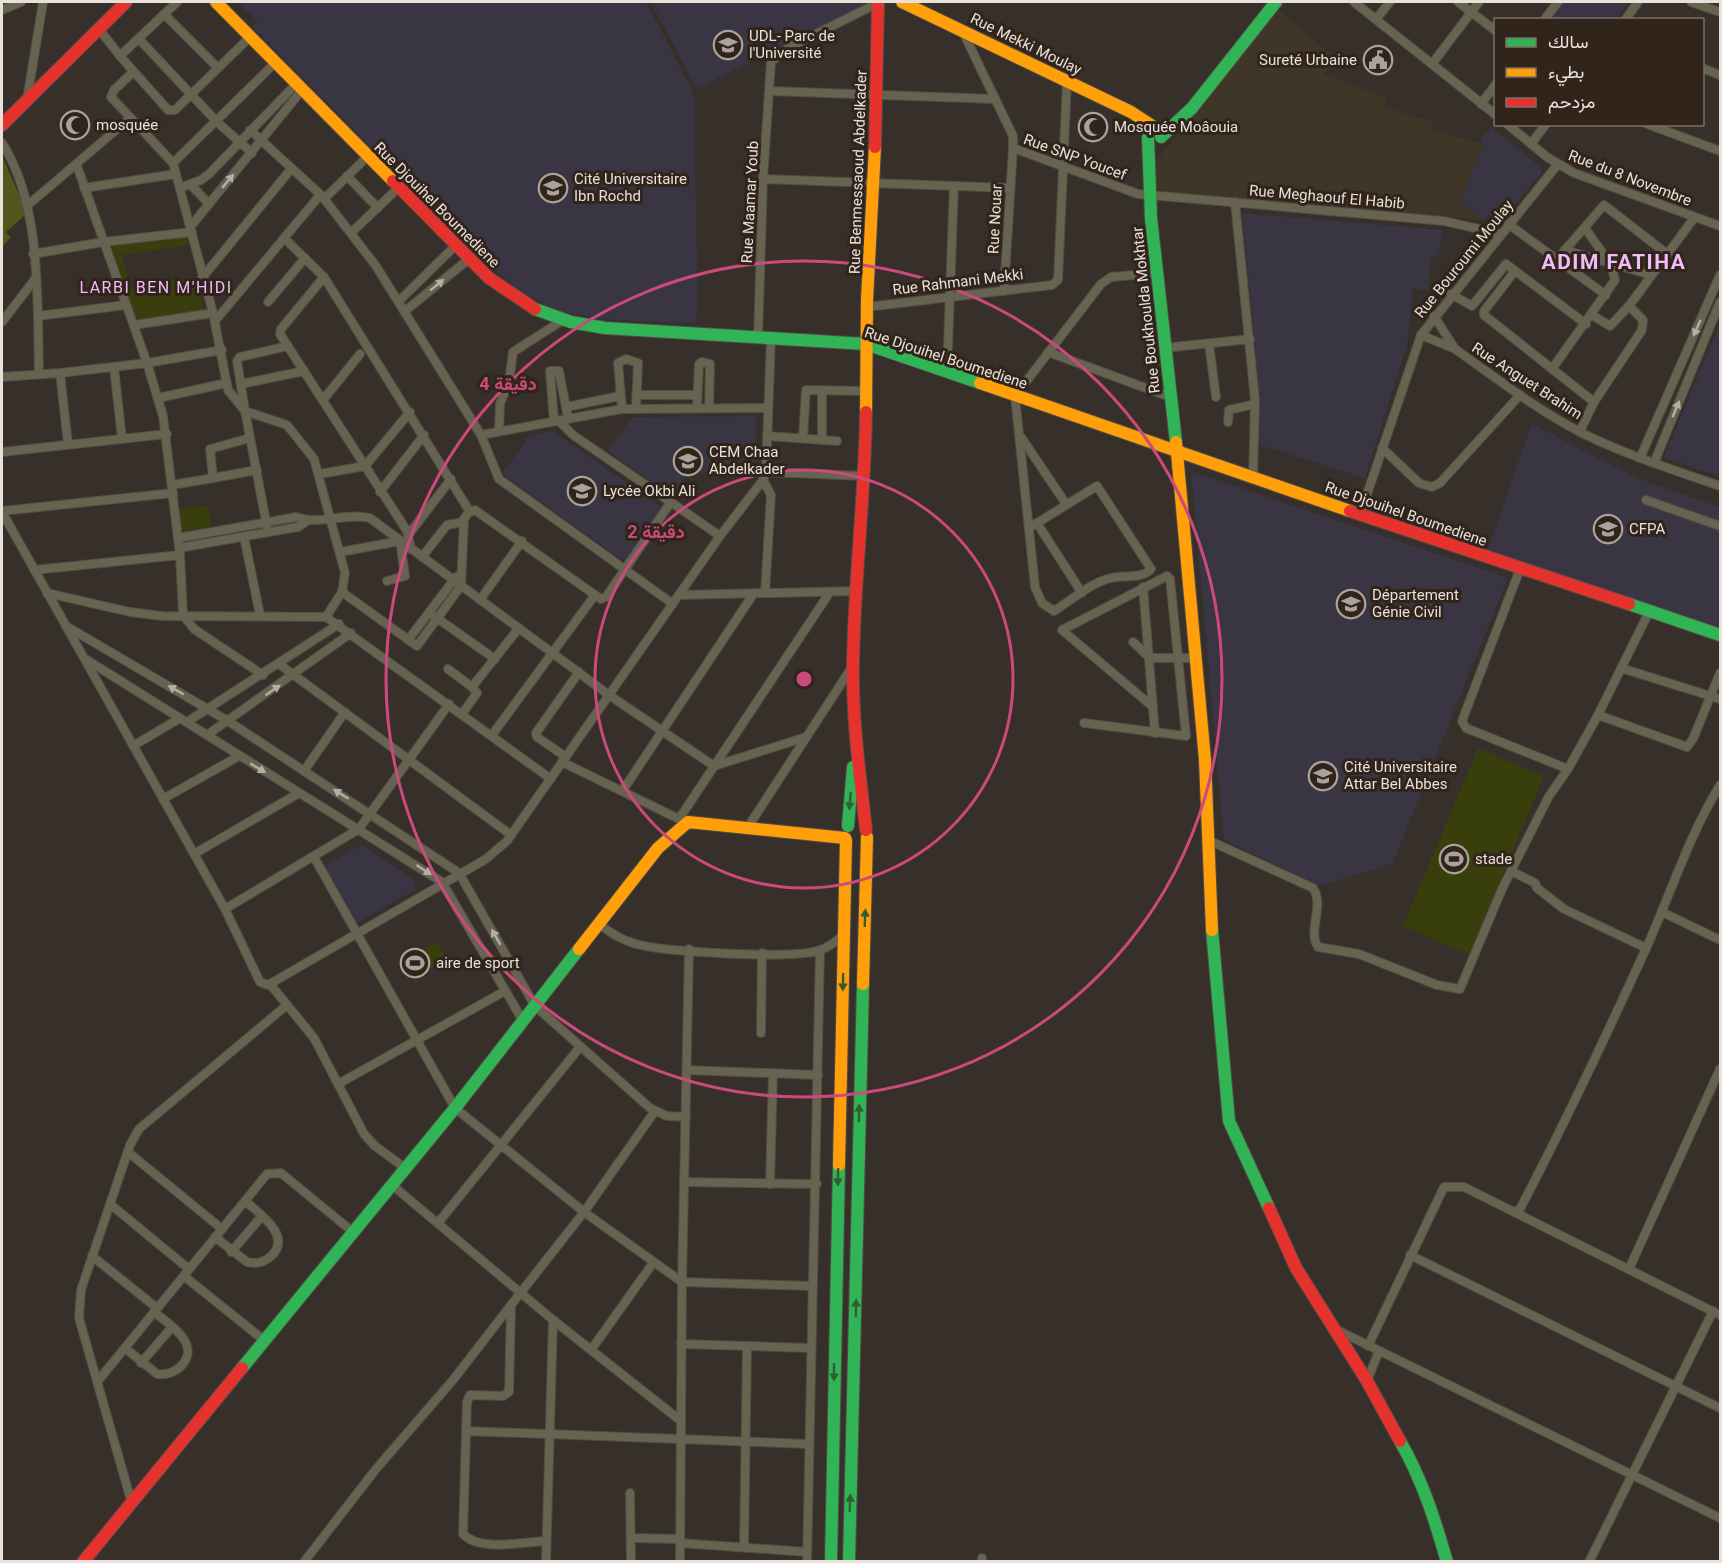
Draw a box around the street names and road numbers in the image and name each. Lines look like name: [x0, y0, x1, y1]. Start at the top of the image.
street label: Rue Mekki Moulay: [967, 9, 1085, 79]
street label: Rue Benmessaoud Abdelkader: [845, 70, 871, 274]
street label: Rue SNP Youcef: [1021, 130, 1130, 184]
street label: Rue Djouihel Boumediene: [370, 138, 504, 272]
street label: Rue Maamar Youb: [738, 140, 762, 264]
street label: Rue du 8 Novembre: [1566, 146, 1694, 210]
street label: Rue Meghaouf El Habib: [1248, 181, 1406, 213]
street label: Rue Nouar: [984, 184, 1006, 254]
street label: Rue Bouroumi Moulay: [1411, 196, 1517, 322]
street label: Rue Boukhoulda Mokhtar: [1128, 226, 1164, 394]
street label: Rue Rahmani Mekki: [892, 265, 1024, 299]
street label: Rue Djouihel Boumediene: [862, 323, 1030, 393]
street label: Rue Anguet Brahim: [1468, 339, 1586, 423]
street label: Rue Djouihel Boumediene: [1323, 478, 1489, 550]

